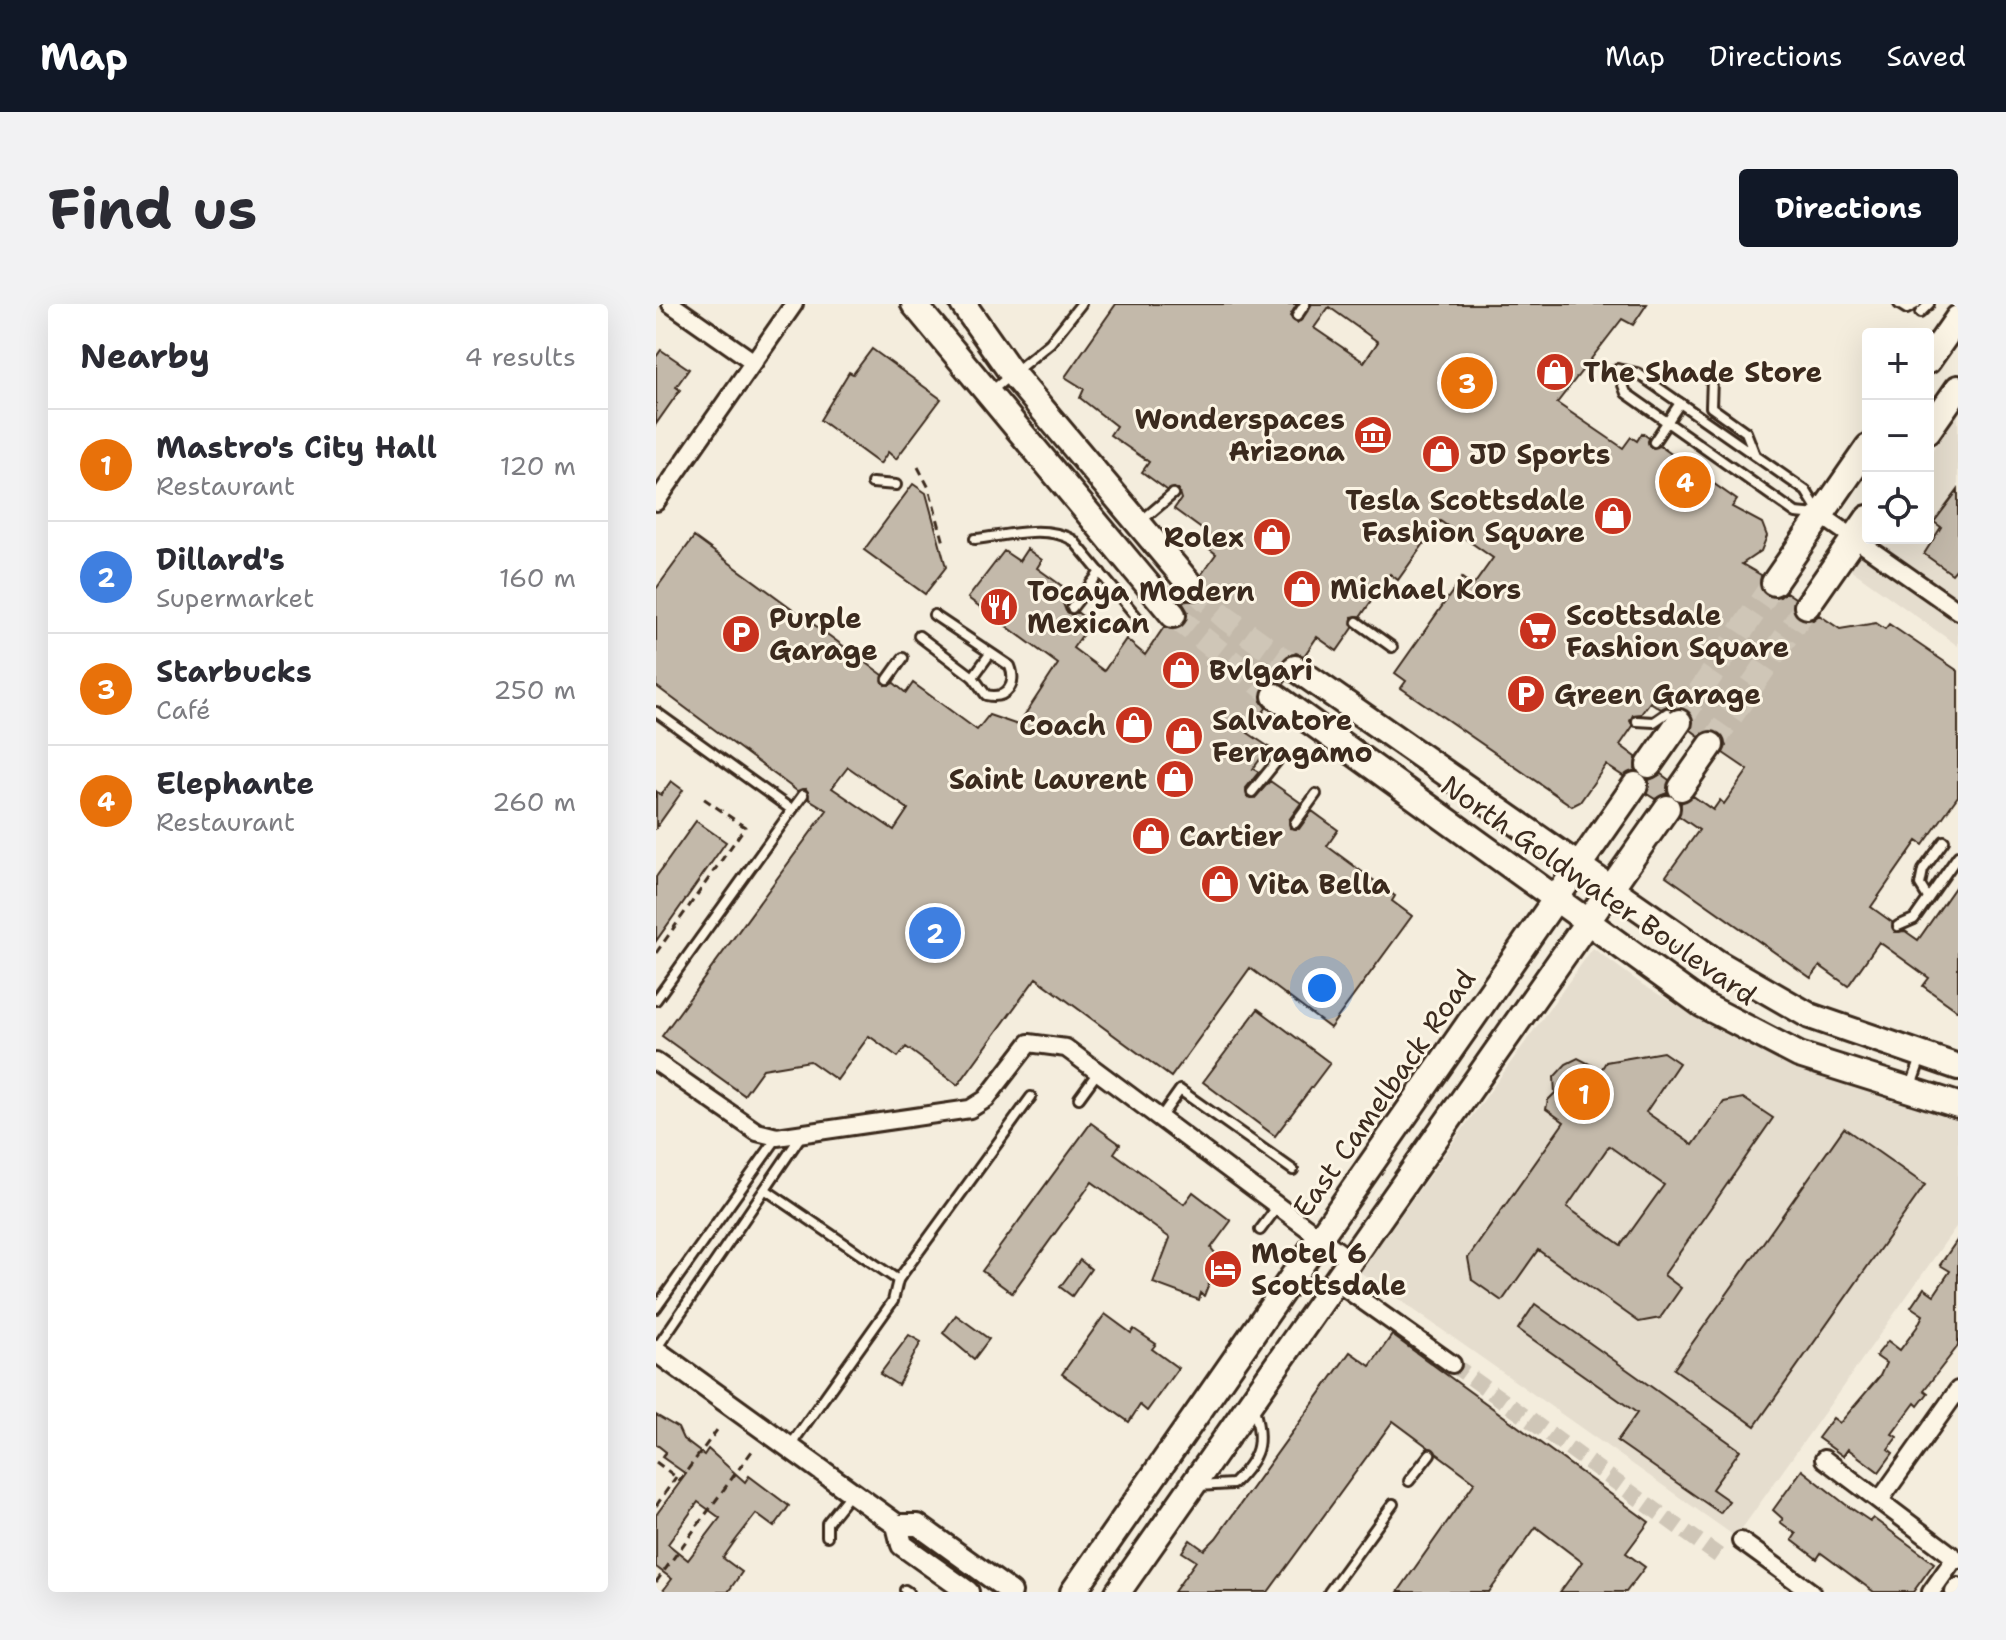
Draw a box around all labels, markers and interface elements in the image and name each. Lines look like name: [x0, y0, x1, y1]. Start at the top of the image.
text: Map: [40, 31, 128, 82]
text: Map: [1605, 37, 1665, 75]
text: Directions: [1709, 37, 1843, 75]
text: Saved: [1887, 37, 1966, 75]
button: Directions: [1739, 169, 1958, 247]
text: Find us: [48, 171, 257, 246]
map controls: [1862, 328, 1934, 544]
button: +: [1862, 328, 1934, 400]
text: Nearby: [80, 333, 210, 379]
text: 4 results: [464, 339, 576, 374]
shop icon: The Shade Store: [1534, 351, 1576, 393]
pin: 3: [1441, 353, 1493, 413]
place label: The Shade Store: [1583, 353, 1822, 391]
place label: Wonderspaces Arizona: [1134, 400, 1345, 470]
button: −: [1862, 400, 1934, 472]
museum icon: Wonderspaces Arizona: [1352, 414, 1394, 456]
text: Mastro's City Hall: [156, 427, 437, 468]
shop icon: JD Sports: [1420, 433, 1462, 475]
place label: JD Sports: [1469, 435, 1611, 473]
text: 1: [100, 448, 112, 483]
text: 120 m: [500, 448, 576, 483]
pin: 4: [1659, 452, 1711, 512]
text: Restaurant: [156, 468, 295, 503]
button: locate: [1862, 472, 1934, 544]
place label: Tesla Scottsdale Fashion Square: [1345, 481, 1585, 551]
shop icon: Tesla Scottsdale Fashion Square: [1592, 495, 1634, 537]
shop icon: Rolex: [1251, 516, 1293, 558]
place label: Rolex: [1164, 518, 1244, 556]
text: Dillard's: [156, 539, 285, 580]
text: 2: [97, 560, 115, 595]
text: 160 m: [499, 560, 576, 595]
shop icon: Michael Kors: [1281, 568, 1323, 610]
place label: Michael Kors: [1330, 570, 1521, 608]
place label: Tocaya Modern Mexican: [1027, 572, 1255, 642]
text: Supermarket: [156, 580, 314, 615]
restaurant icon: Tocaya Modern Mexican: [978, 586, 1020, 628]
place label: Scottsdale Fashion Square: [1566, 596, 1789, 666]
place label: Purple Garage: [769, 599, 878, 669]
supermarket icon: Scottsdale Fashion Square: [1517, 610, 1559, 652]
parking icon: Purple Garage: [720, 613, 762, 655]
shop icon: Bvlgari: [1160, 649, 1202, 691]
text: Starbucks: [156, 651, 312, 692]
place label: Bvlgari: [1209, 651, 1313, 689]
text: 3: [97, 672, 115, 707]
text: 250 m: [493, 672, 576, 707]
parking icon: Green Garage: [1505, 673, 1547, 715]
place label: Green Garage: [1554, 675, 1761, 713]
text: Café: [156, 692, 211, 727]
place label: Salvatore Ferragamo: [1212, 701, 1373, 771]
shop icon: Coach: [1113, 704, 1155, 746]
place label: Coach: [1019, 706, 1106, 744]
shop icon: Salvatore Ferragamo: [1163, 715, 1205, 757]
shop icon: Saint Laurent: [1154, 758, 1196, 800]
place label: Saint Laurent: [949, 760, 1147, 798]
text: Elephante: [156, 763, 314, 804]
street label: North Goldwater Boulevard: [1433, 766, 1765, 1014]
text: 4: [97, 784, 115, 819]
text: 260 m: [492, 784, 576, 819]
text: Restaurant: [156, 804, 295, 839]
shop icon: Cartier: [1130, 815, 1172, 857]
place label: Cartier: [1179, 817, 1283, 855]
shop icon: Vita Bella: [1199, 863, 1241, 905]
place label: Vita Bella: [1248, 865, 1390, 903]
pin: 2: [909, 903, 961, 963]
street label: East Camelback Road: [1284, 961, 1484, 1225]
your location: [1302, 968, 1342, 1008]
pin: 1: [1558, 1064, 1610, 1124]
place label: Motel 6 Scottsdale: [1251, 1234, 1406, 1304]
hotel icon: Motel 6 Scottsdale: [1202, 1248, 1244, 1290]

